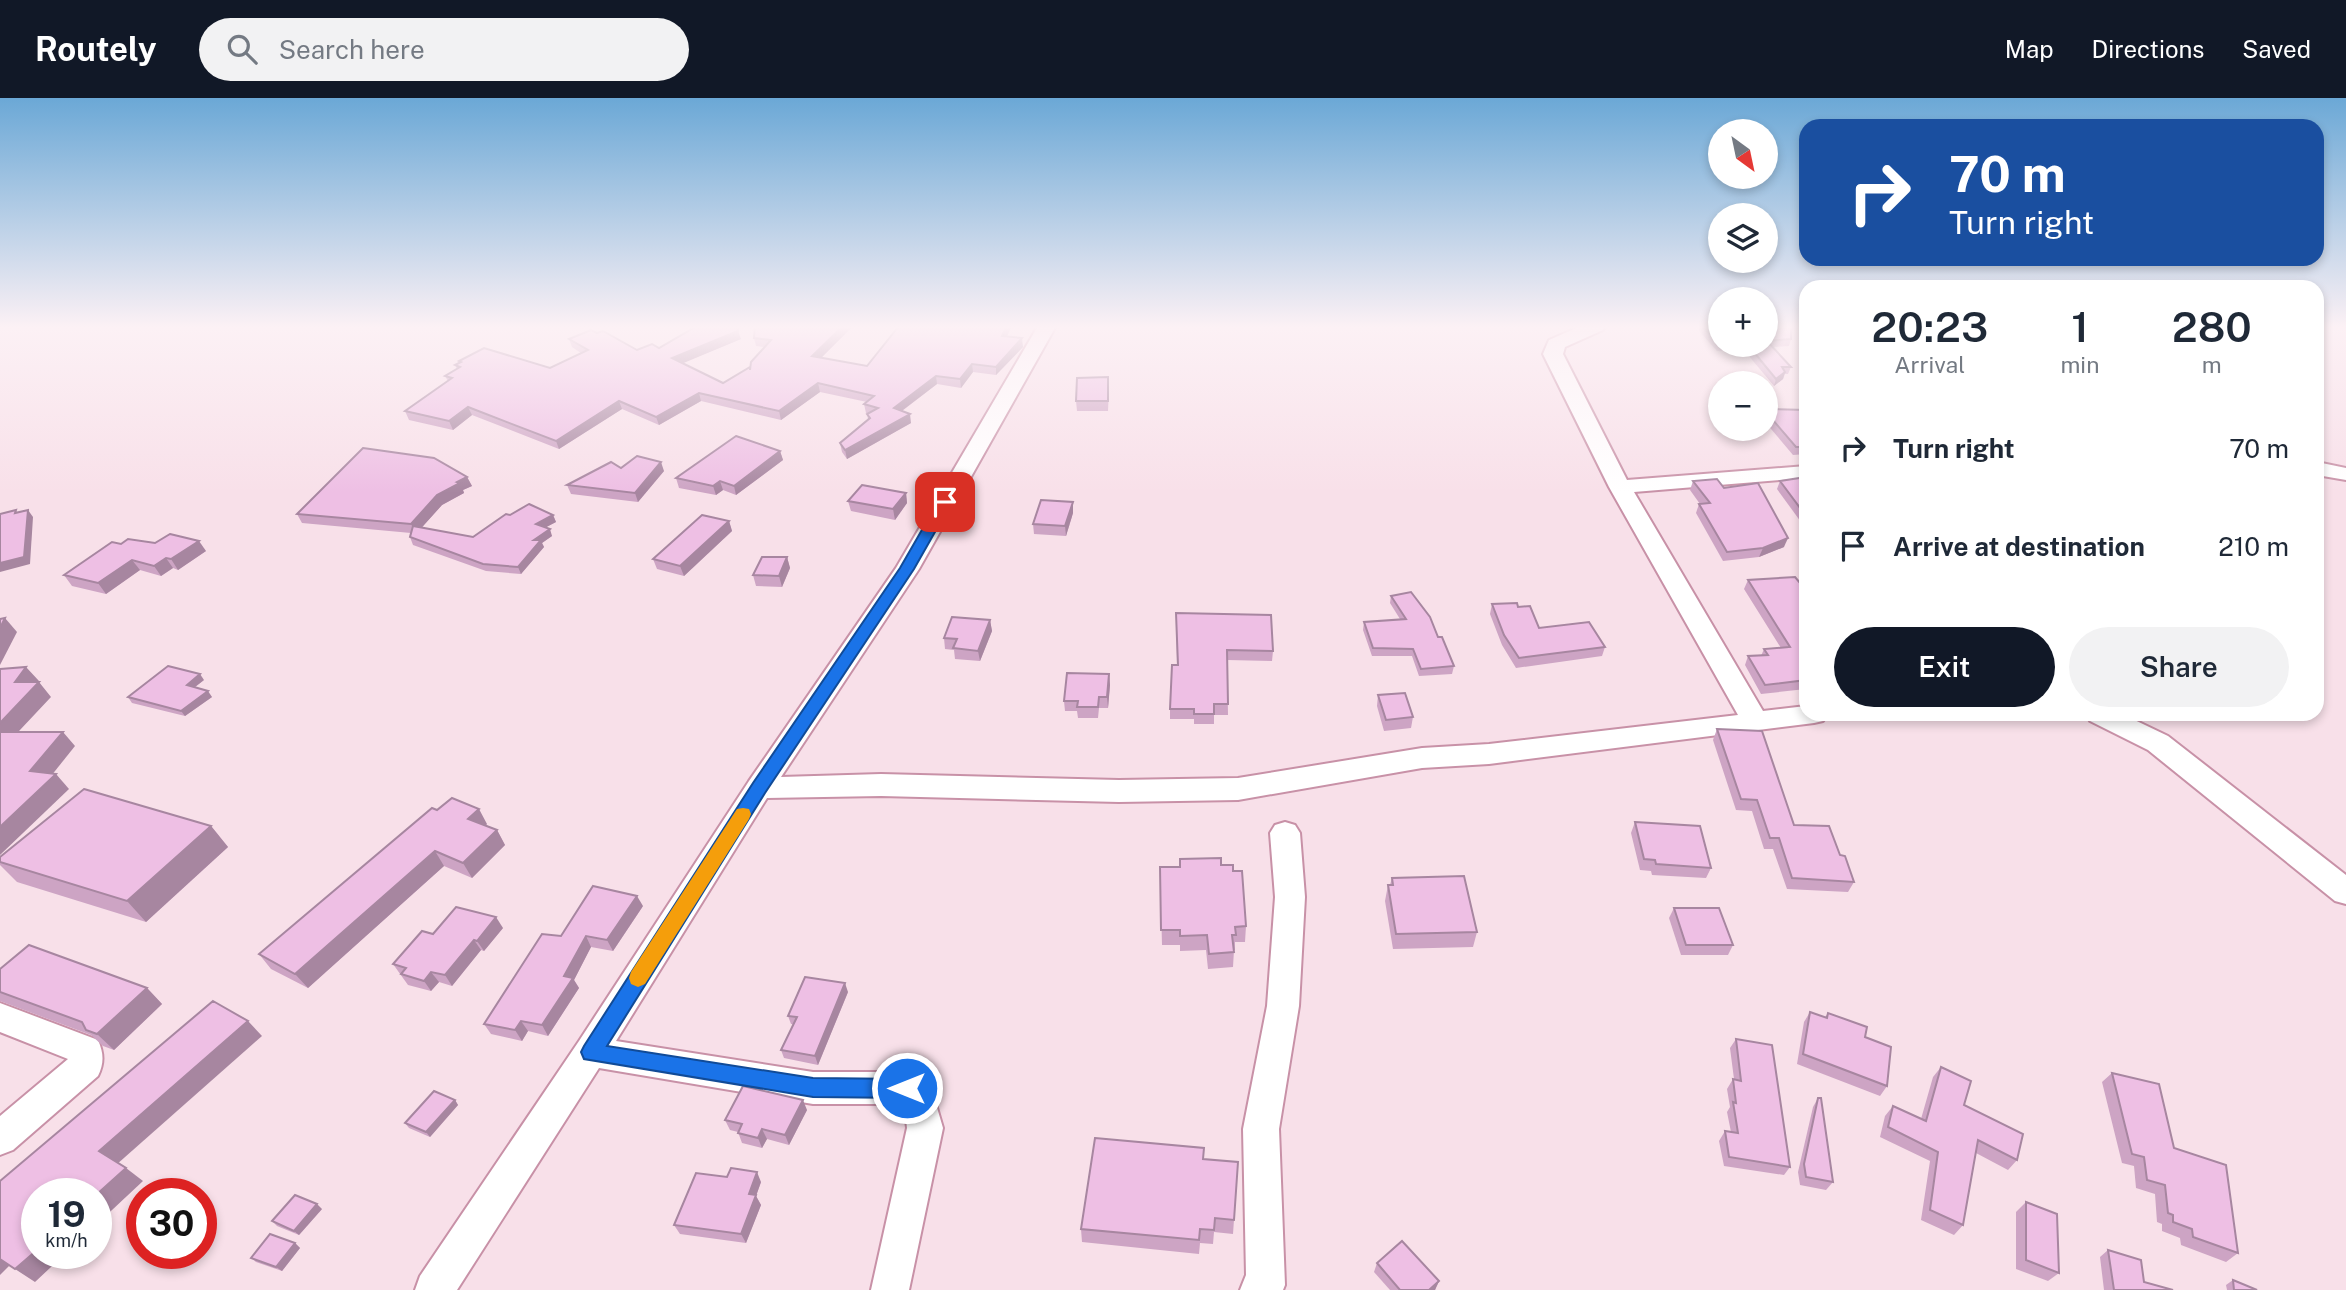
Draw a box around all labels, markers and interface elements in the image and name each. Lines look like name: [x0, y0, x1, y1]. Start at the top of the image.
search box: [199, 18, 689, 81]
text: Routely: [35, 30, 157, 68]
icon: search: [223, 30, 261, 68]
text: Search here: [279, 34, 425, 65]
text: Map: [2005, 35, 2054, 63]
text: Directions: [2092, 35, 2204, 63]
text: Saved: [2242, 35, 2311, 63]
north arrow: [1708, 119, 1778, 189]
map controls: [1708, 119, 1778, 441]
text: 70 m: [1949, 145, 2066, 203]
icon: right: [1834, 147, 1925, 238]
button: layers: [1708, 203, 1778, 273]
text: Turn right: [1949, 204, 2094, 241]
button: +: [1708, 287, 1778, 357]
text: 20:23: [1871, 302, 1988, 351]
text: 1: [2071, 302, 2089, 351]
text: 280: [2172, 302, 2252, 351]
text: Arrival: [1894, 351, 1965, 378]
text: min: [2060, 351, 2099, 378]
text: m: [2202, 351, 2222, 378]
button: −: [1708, 371, 1778, 441]
icon: right: [1834, 429, 1872, 467]
text: Turn right: [1893, 433, 2015, 464]
text: 70 m: [2229, 433, 2289, 464]
pin: [915, 472, 975, 532]
icon: arrive: [926, 483, 964, 521]
icon: arrive: [1834, 527, 1872, 565]
text: Arrive at destination: [1893, 531, 2145, 562]
text: 210 m: [2218, 531, 2289, 562]
button: Exit: [1834, 627, 2055, 707]
button: Share: [2069, 627, 2289, 707]
position arrow: [870, 1051, 944, 1125]
speed limit sign: 30: [126, 1178, 217, 1269]
text: 19: [47, 1194, 86, 1235]
text: km/h: [45, 1230, 88, 1251]

